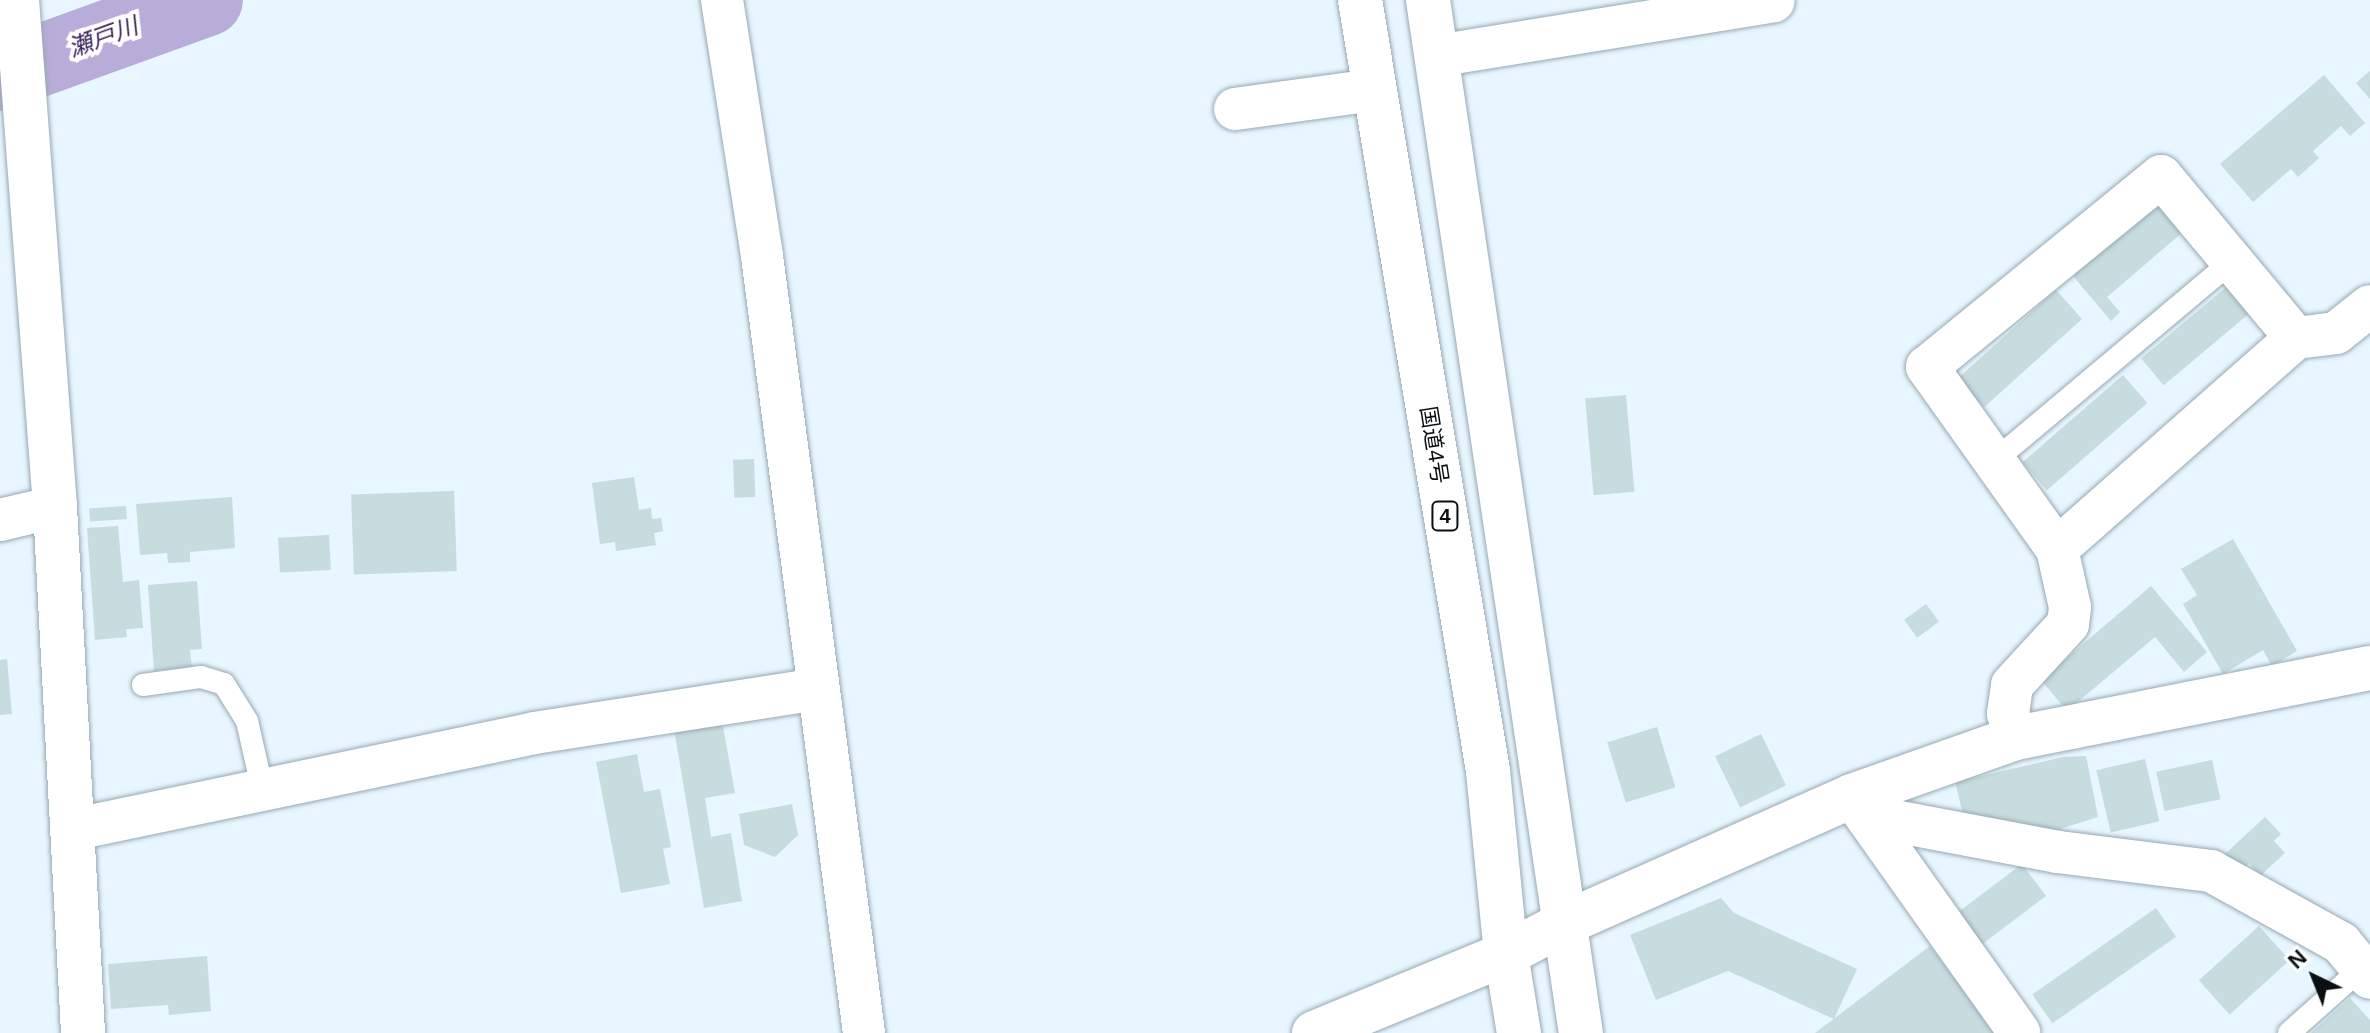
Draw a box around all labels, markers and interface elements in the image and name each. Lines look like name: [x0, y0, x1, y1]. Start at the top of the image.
water label: 瀬戸川: [64, 11, 142, 63]
street label: 国道4号: [1415, 404, 1453, 486]
road number: 4: [1431, 500, 1459, 532]
north arrow: [2274, 937, 2354, 1017]
text: N: [2283, 945, 2312, 974]

